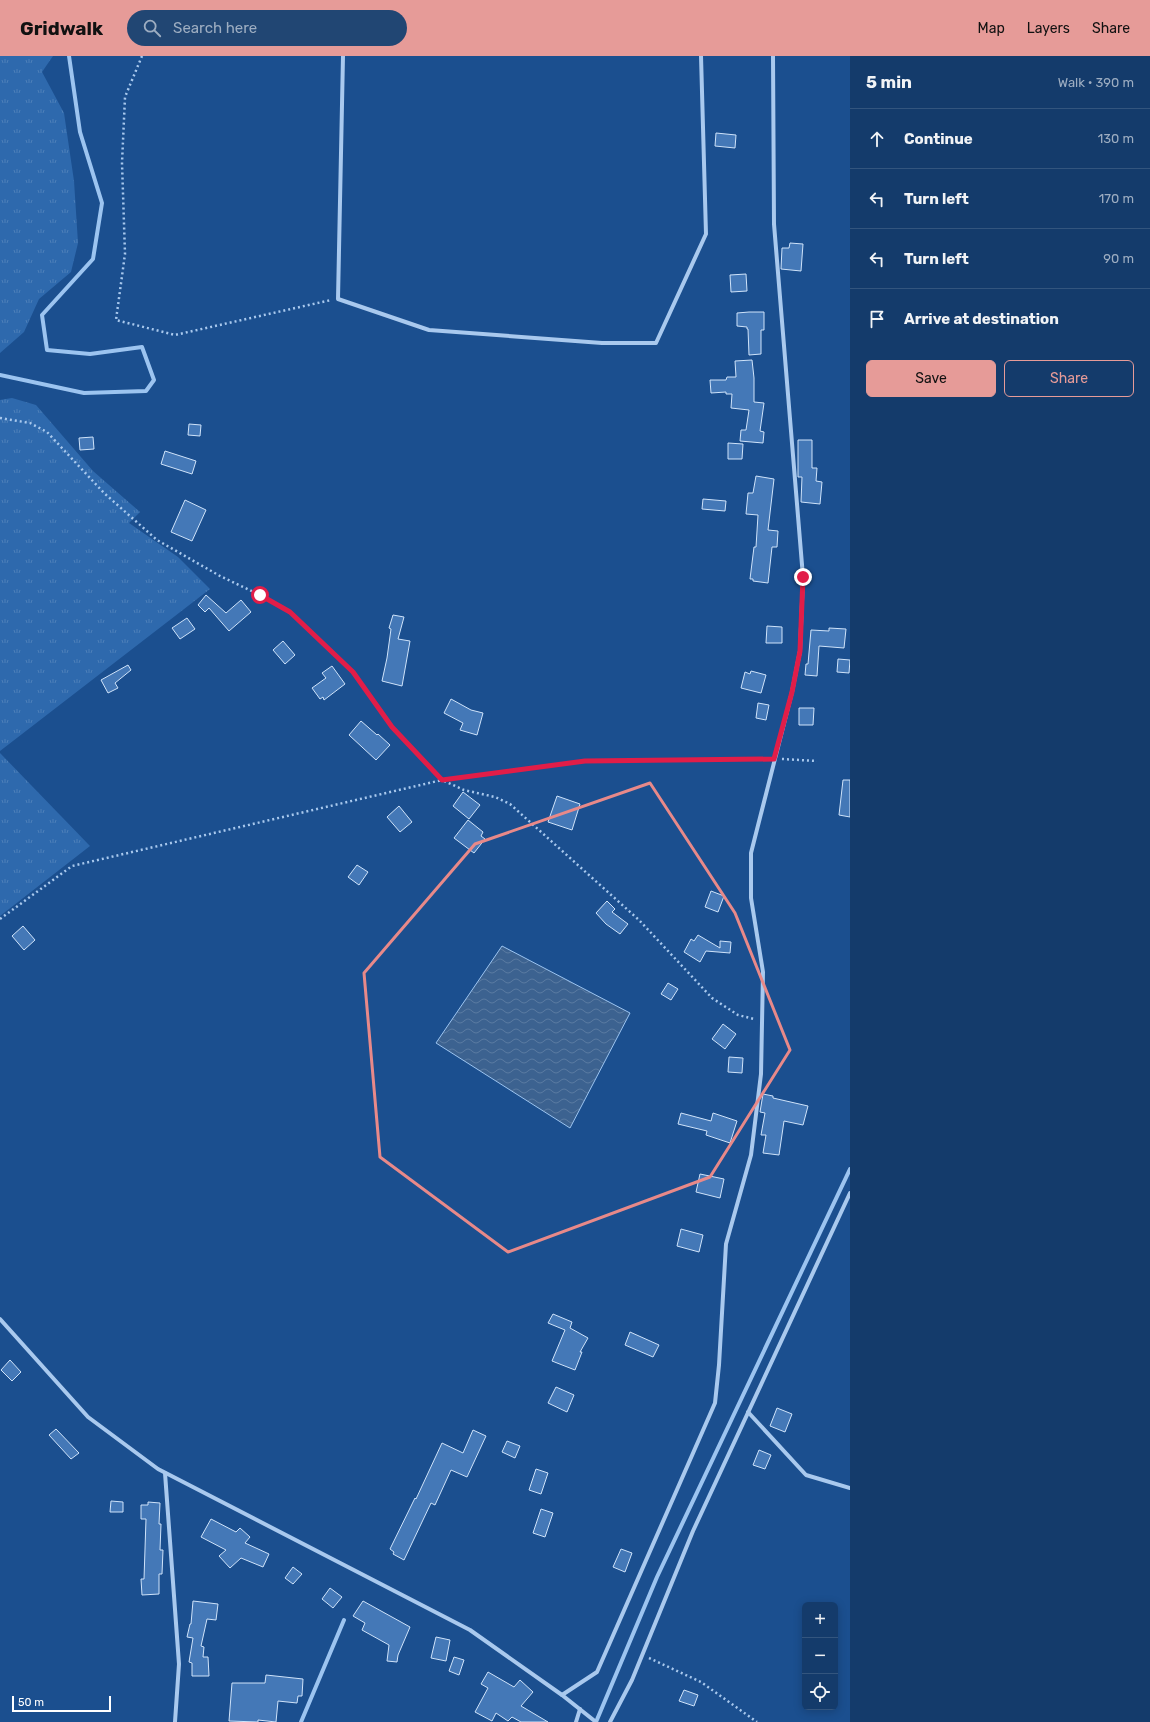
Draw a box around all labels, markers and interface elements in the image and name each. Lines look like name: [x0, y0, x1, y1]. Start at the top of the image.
search box: [127, 10, 407, 46]
text: Gridwalk: [20, 17, 103, 40]
icon: search: [141, 17, 163, 39]
text: Search here: [173, 19, 257, 37]
text: Map: [978, 20, 1005, 37]
text: Layers: [1027, 20, 1070, 37]
text: Share: [1092, 20, 1130, 37]
text: 5 min: [866, 72, 912, 92]
text: Walk · 390 m: [1058, 75, 1134, 90]
icon: ahead: [866, 128, 888, 150]
text: Continue: [904, 130, 973, 148]
text: 130 m: [1098, 131, 1134, 146]
icon: left: [866, 188, 888, 210]
text: Turn left: [904, 190, 969, 208]
text: 170 m: [1099, 191, 1134, 206]
icon: left: [866, 248, 888, 270]
text: Turn left: [904, 250, 969, 268]
text: 90 m: [1103, 251, 1134, 266]
icon: arrive: [866, 308, 888, 330]
text: Arrive at destination: [904, 310, 1059, 328]
button: Save: [866, 360, 996, 397]
button: Share: [1004, 360, 1134, 397]
route end: [794, 568, 812, 586]
route start: [251, 586, 269, 604]
map controls: [802, 1602, 838, 1710]
button: +: [802, 1602, 838, 1638]
button: −: [802, 1638, 838, 1674]
button: locate: [802, 1674, 838, 1710]
scale bar: [12, 1694, 111, 1713]
text: 50 m: [18, 1696, 44, 1709]

